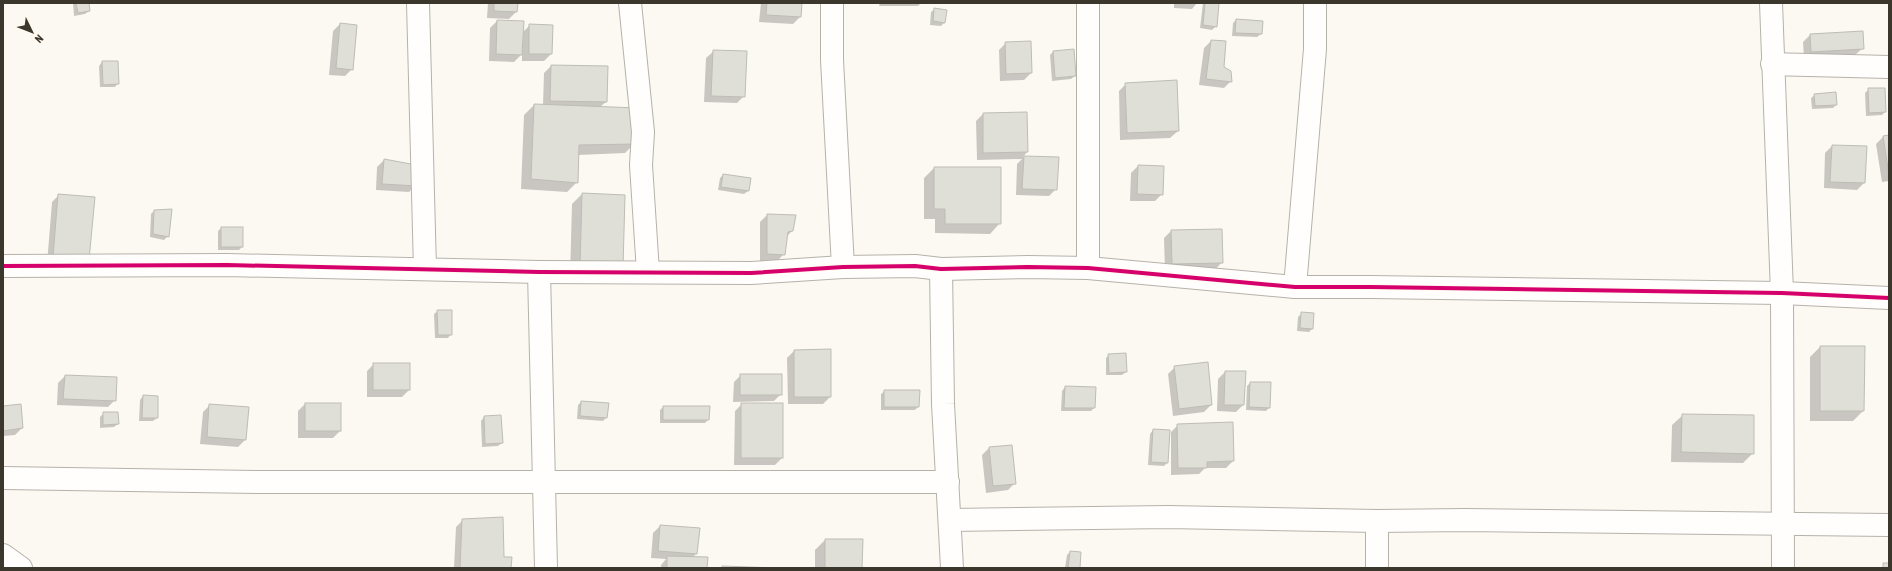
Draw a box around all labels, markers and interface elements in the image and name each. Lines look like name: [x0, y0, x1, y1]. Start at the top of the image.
north arrow: [12, 12, 52, 52]
text: N: [33, 32, 46, 45]

